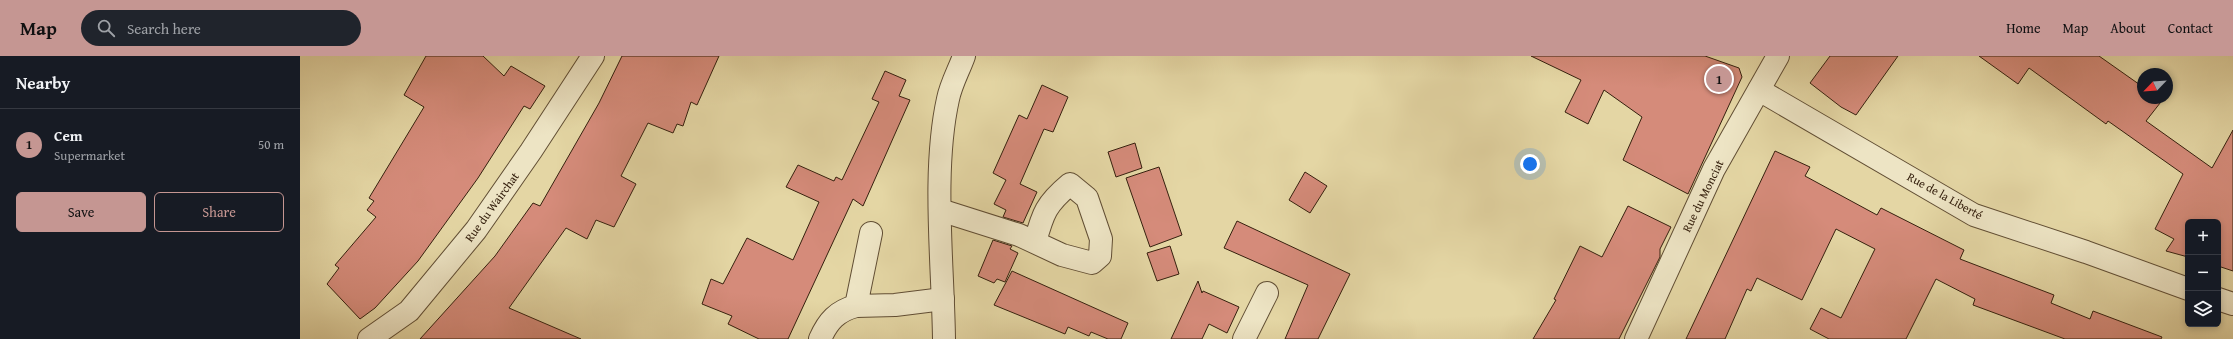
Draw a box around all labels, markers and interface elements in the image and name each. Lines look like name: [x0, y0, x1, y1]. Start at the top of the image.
search box: [81, 10, 361, 46]
text: Map: [20, 14, 57, 42]
icon: search: [95, 17, 117, 39]
text: Search here: [127, 18, 201, 39]
text: Home: [2006, 18, 2041, 38]
text: Map: [2063, 18, 2088, 38]
text: About: [2110, 18, 2146, 38]
text: Contact: [2168, 18, 2213, 38]
pin: 1: [1706, 64, 1732, 94]
north arrow: [2137, 68, 2173, 104]
text: Nearby: [16, 70, 70, 95]
text: Cem: [54, 125, 83, 146]
text: 1: [26, 135, 32, 154]
text: 50 m: [258, 135, 284, 154]
text: Supermarket: [54, 146, 125, 165]
your location: [1520, 154, 1540, 174]
street label: Rue du Monciat: [1678, 156, 1728, 235]
street label: Rue du Wairchat: [460, 168, 523, 245]
street label: Rue de la Liberté: [1904, 168, 1986, 224]
button: Save: [16, 192, 146, 232]
button: Share: [154, 192, 284, 232]
map controls: [2185, 219, 2221, 327]
button: +: [2185, 219, 2221, 255]
button: −: [2185, 255, 2221, 291]
button: layers: [2185, 291, 2221, 327]

